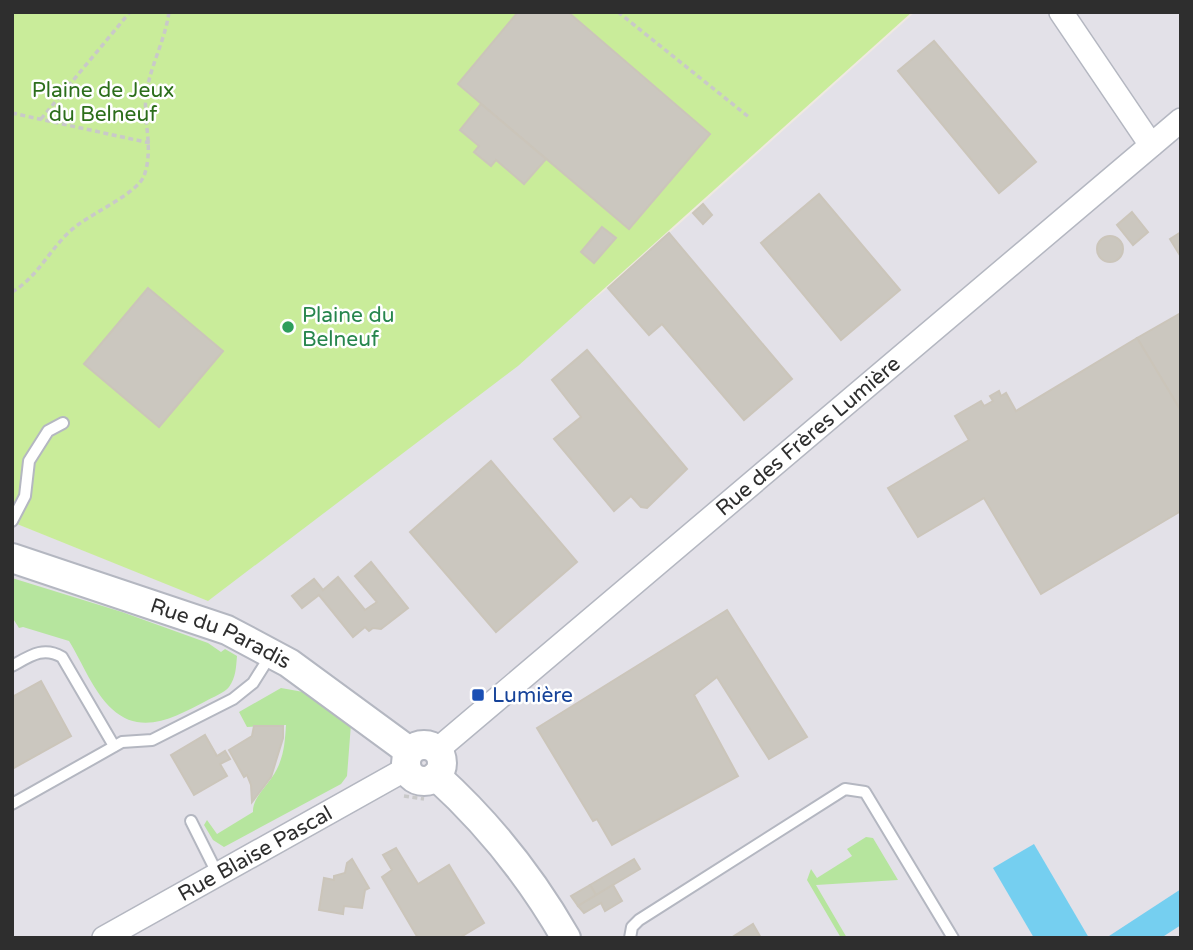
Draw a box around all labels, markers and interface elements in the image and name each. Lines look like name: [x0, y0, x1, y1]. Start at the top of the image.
park label: Plaine de Jeux du Belneuf: [32, 78, 174, 127]
place label: Plaine du Belneuf: [302, 303, 394, 352]
marker: Plaine du Belneuf: [280, 319, 296, 335]
street label: Rue des Frères Lumière: [711, 351, 906, 521]
street label: Rue du Paradis: [147, 593, 295, 675]
place label: Lumière: [492, 683, 573, 708]
marker: Lumière: [470, 687, 486, 703]
street label: Rue Blaise Pascal: [174, 801, 337, 907]

